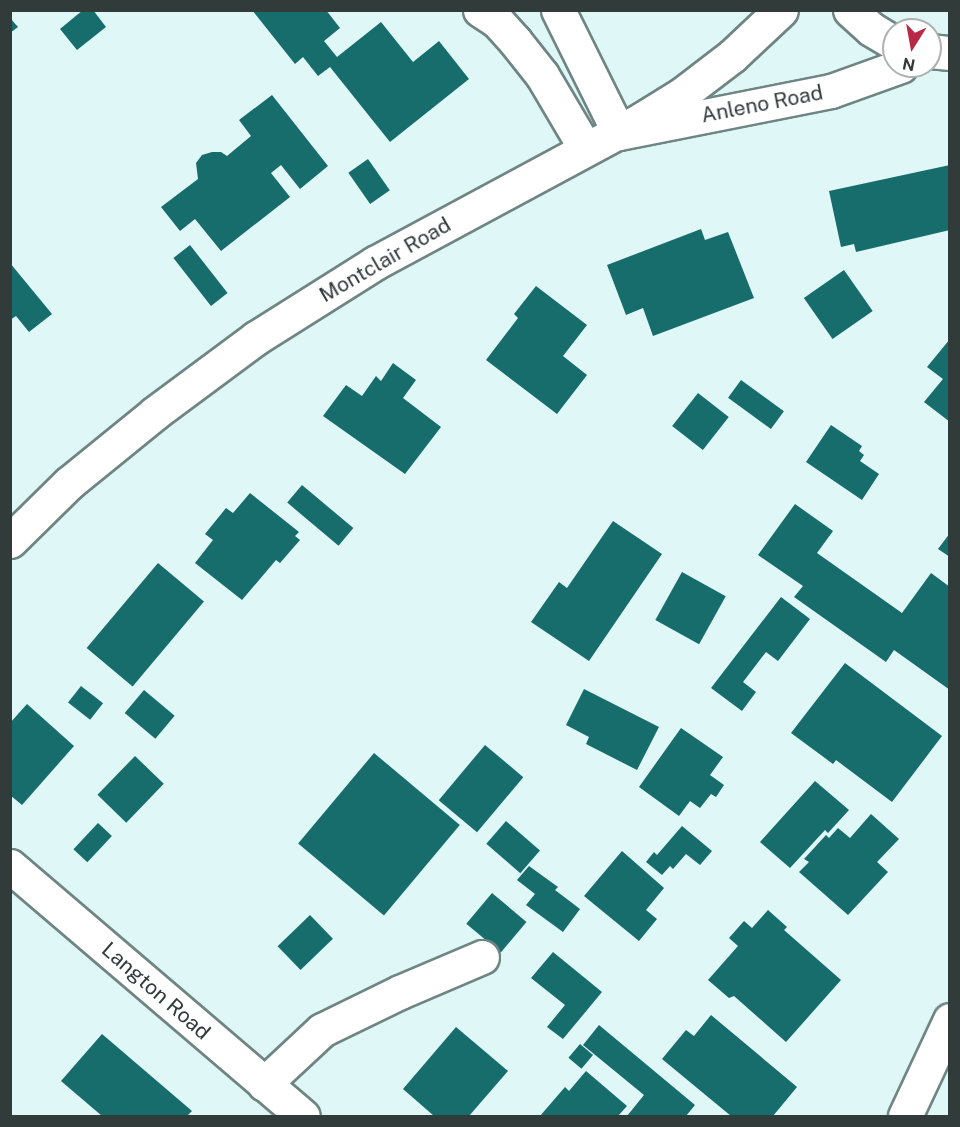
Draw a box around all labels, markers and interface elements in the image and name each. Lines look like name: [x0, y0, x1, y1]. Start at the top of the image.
north arrow: [882, 18, 942, 78]
text: N: [901, 54, 917, 75]
street label: Anleno Road: [699, 80, 825, 128]
street label: Montclair Road: [315, 212, 455, 308]
street label: Langton Road: [97, 937, 215, 1045]

